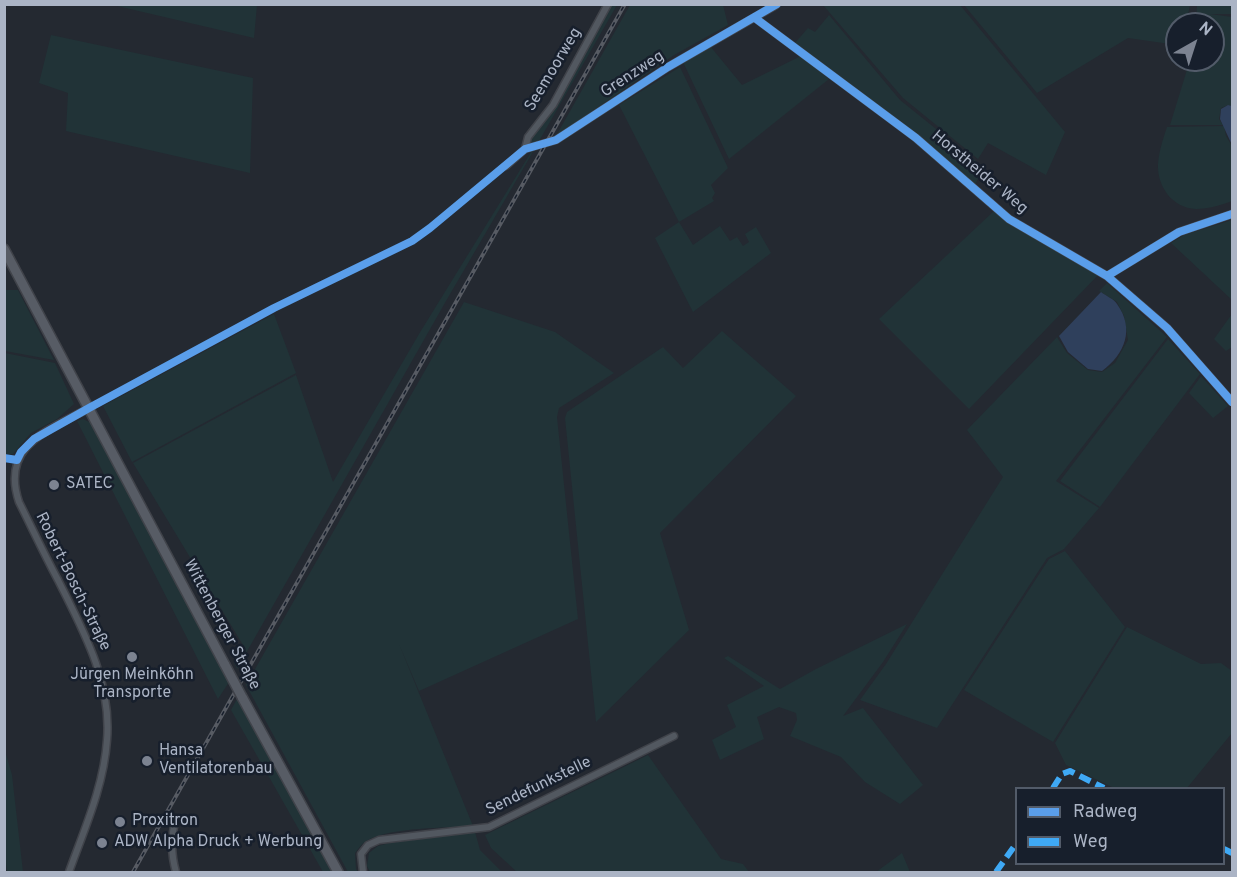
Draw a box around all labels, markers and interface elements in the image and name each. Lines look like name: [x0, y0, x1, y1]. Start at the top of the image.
north arrow: [1165, 12, 1225, 72]
text: N: [1194, 18, 1216, 41]
street label: Seemoorweg: [522, 25, 586, 115]
street label: Grenzweg: [598, 47, 668, 103]
street label: Horstheider Weg: [927, 127, 1031, 219]
place label: SATEC: [66, 475, 113, 495]
marker: SATEC: [47, 478, 61, 492]
street label: Robert-Bosch-Straße: [30, 510, 114, 654]
street label: Wittenberger Straße: [178, 556, 264, 694]
marker: Jürgen Meinköhn Transporte: [125, 650, 139, 664]
place label: Jürgen Meinköhn Transporte: [70, 666, 194, 704]
place label: Hansa Ventilatorenbau: [159, 742, 273, 780]
street label: Sendefunkstelle: [483, 753, 595, 821]
marker: Hansa Ventilatorenbau: [140, 754, 154, 768]
legend: [1015, 787, 1225, 865]
text: Radweg: [1073, 801, 1137, 824]
place label: Proxitron: [132, 812, 198, 832]
marker: Proxitron: [113, 815, 127, 829]
text: Weg: [1073, 831, 1108, 854]
place label: ADW Alpha Druck + Werbung: [114, 833, 322, 853]
marker: ADW Alpha Druck + Werbung: [95, 836, 109, 850]

